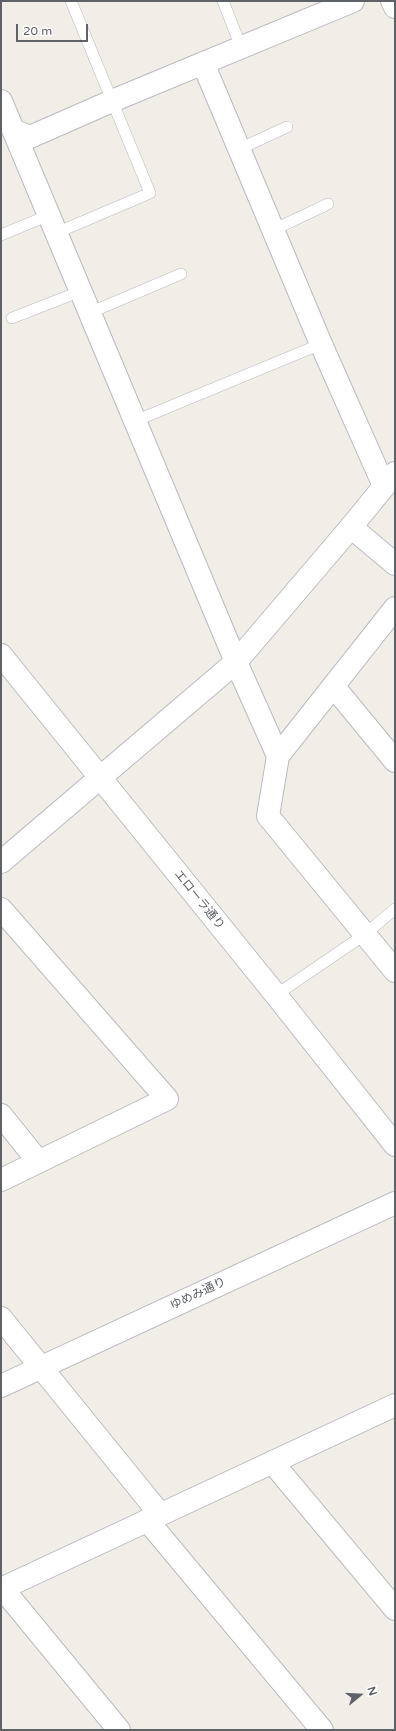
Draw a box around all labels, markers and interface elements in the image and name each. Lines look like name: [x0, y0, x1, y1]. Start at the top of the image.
scale bar: [18, 16, 90, 42]
text: 20 m: [23, 24, 52, 38]
street label: エローラ通り: [171, 867, 227, 933]
street label: ゆめみ通り: [168, 1275, 228, 1313]
north arrow: [340, 1675, 380, 1715]
text: N: [364, 1685, 379, 1697]

